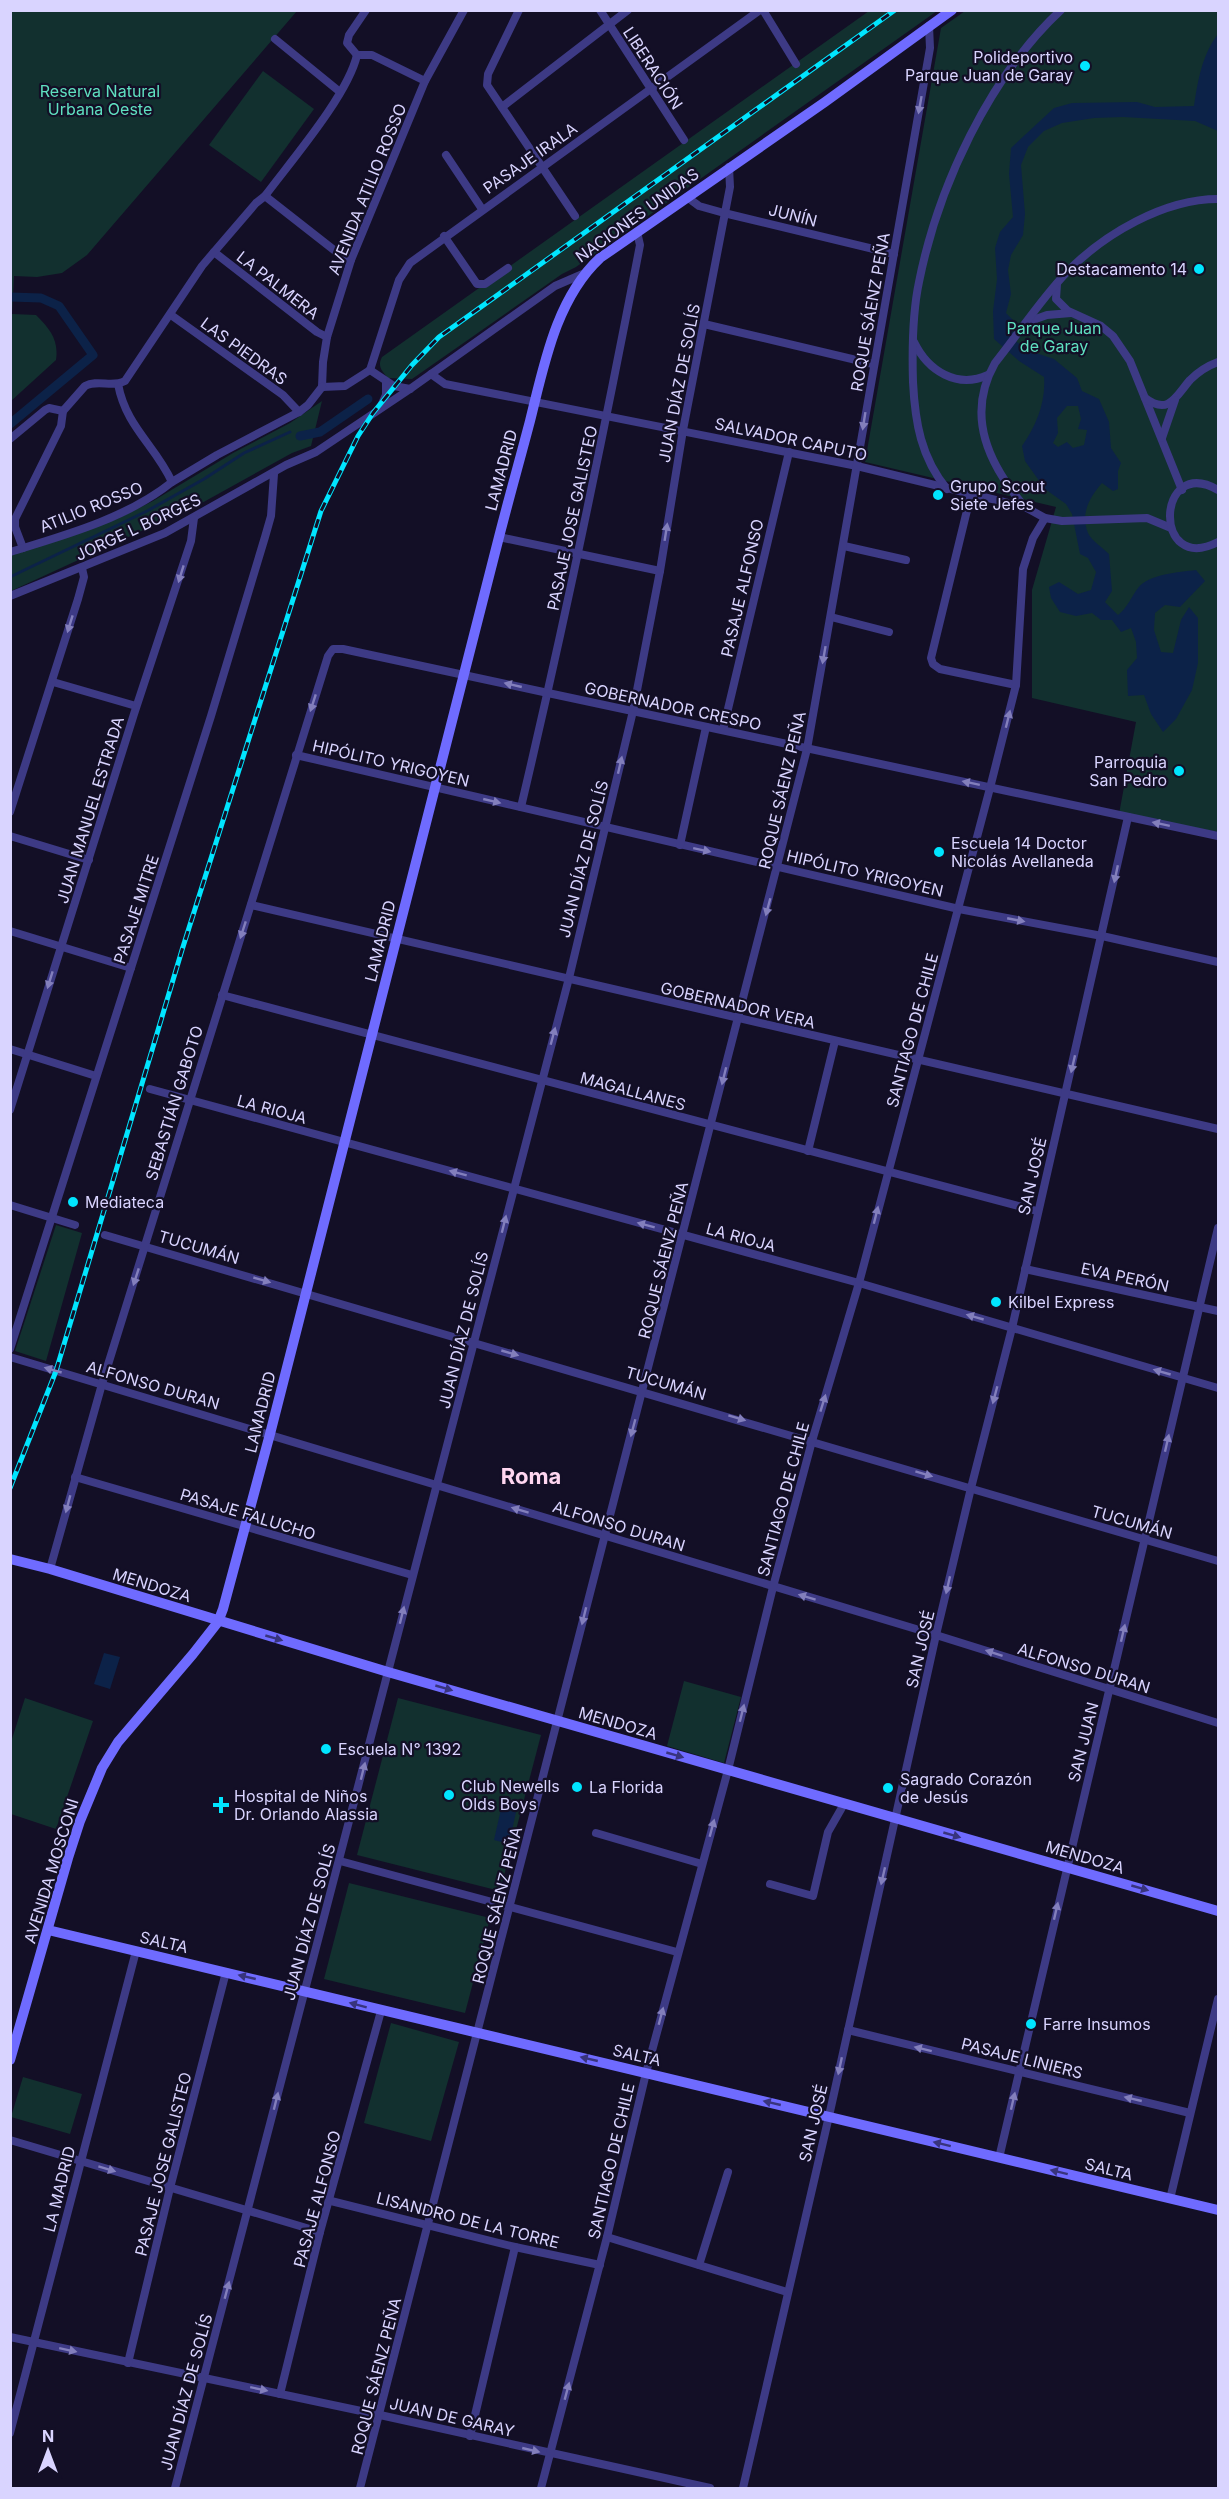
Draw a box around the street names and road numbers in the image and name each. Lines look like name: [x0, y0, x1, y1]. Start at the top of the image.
street label: LIBERACIÓN: [619, 23, 687, 113]
street label: AVENIDA ATILIO ROSSO: [323, 100, 411, 278]
street label: PASAJE IRALA: [479, 118, 581, 198]
street label: NACIONES UNIDAS: [571, 163, 703, 267]
street label: JUNÍN: [767, 199, 819, 231]
street label: ROQUE SÁENZ PEÑA: [846, 231, 894, 393]
street label: LA PALMERA: [233, 247, 323, 323]
street label: JUAN DÍAZ DE SOLÍS: [654, 302, 704, 464]
street label: LAS PIEDRAS: [197, 313, 291, 389]
street label: SALVADOR CAPUTO: [713, 413, 869, 465]
street label: PASAJE JOSE GALISTEO: [543, 424, 601, 612]
street label: LAMADRID: [481, 427, 521, 513]
street label: ATILIO ROSSO: [36, 477, 146, 537]
street label: JORGE L BORGES: [72, 489, 204, 565]
street label: PASAJE ALFONSO: [716, 517, 768, 659]
street label: GOBERNADOR CRESPO: [583, 677, 763, 735]
street label: ROQUE SÁENZ PEÑA: [754, 709, 810, 871]
street label: JUAN MANUEL ESTRADA: [52, 714, 128, 906]
street label: HIPÓLITO YRIGOYEN: [311, 735, 471, 791]
street label: JUAN DÍAZ DE SOLÍS: [554, 778, 612, 940]
street label: HIPÓLITO YRIGOYEN: [785, 845, 945, 901]
street label: PASAJE MITRE: [109, 852, 163, 966]
street label: LAMADRID: [360, 898, 400, 984]
street label: SANTIAGO DE CHILE: [882, 950, 942, 1110]
street label: GOBERNADOR VERA: [659, 977, 817, 1033]
street label: SEBASTIÁN GABOTO: [141, 1023, 207, 1183]
street label: MAGALLANES: [578, 1067, 688, 1115]
street label: LA RIOJA: [235, 1090, 309, 1128]
street label: SAN JOSÉ: [1013, 1135, 1051, 1217]
street label: ROQUE SÁENZ PEÑA: [634, 1179, 692, 1341]
street label: LA RIOJA: [704, 1218, 778, 1256]
street label: TUCUMÁN: [156, 1226, 242, 1268]
street label: JUAN DÍAZ DE SOLÍS: [434, 1249, 492, 1411]
street label: EVA PERÓN: [1079, 1258, 1171, 1296]
street label: ALFONSO DURAN: [84, 1356, 222, 1414]
street label: TUCUMÁN: [623, 1362, 709, 1404]
street label: LAMADRID: [240, 1369, 280, 1455]
street label: SANTIAGO DE CHILE: [753, 1419, 813, 1579]
street label: PASAJE FALUCHO: [178, 1484, 318, 1544]
street label: ALFONSO DURAN: [550, 1496, 688, 1556]
street label: TUCUMÁN: [1089, 1501, 1175, 1543]
street label: MENDOZA: [110, 1564, 194, 1606]
street label: SAN JOSÉ: [901, 1608, 939, 1690]
street label: ALFONSO DURAN: [1015, 1638, 1153, 1698]
street label: SAN JUAN: [1063, 1700, 1103, 1784]
street label: MENDOZA: [576, 1702, 660, 1744]
street label: AVENIDA MOSCONI: [19, 1796, 83, 1946]
street label: ROQUE SÁENZ PEÑA: [468, 1824, 526, 1986]
street label: MENDOZA: [1043, 1836, 1127, 1878]
street label: JUAN DÍAZ DE SOLÍS: [278, 1841, 340, 2003]
street label: SALTA: [138, 1927, 190, 1957]
street label: PASAJE LINIERS: [959, 2033, 1085, 2083]
street label: SALTA: [611, 2040, 663, 2070]
street label: PASAJE JOSE GALISTEO: [130, 2070, 196, 2258]
street label: SANTIAGO DE CHILE: [583, 2081, 639, 2241]
street label: SAN JOSÉ: [794, 2082, 832, 2164]
street label: PASAJE ALFONSO: [289, 2128, 345, 2270]
street label: LA MADRID: [39, 2144, 79, 2234]
street label: SALTA: [1083, 2153, 1135, 2185]
street label: LISANDRO DE LA TORRE: [374, 2188, 562, 2252]
street label: ROQUE SÁENZ PEÑA: [347, 2295, 405, 2457]
street label: JUAN DÍAZ DE SOLÍS: [155, 2311, 217, 2473]
street label: JUAN DE GARAY: [388, 2393, 517, 2441]

